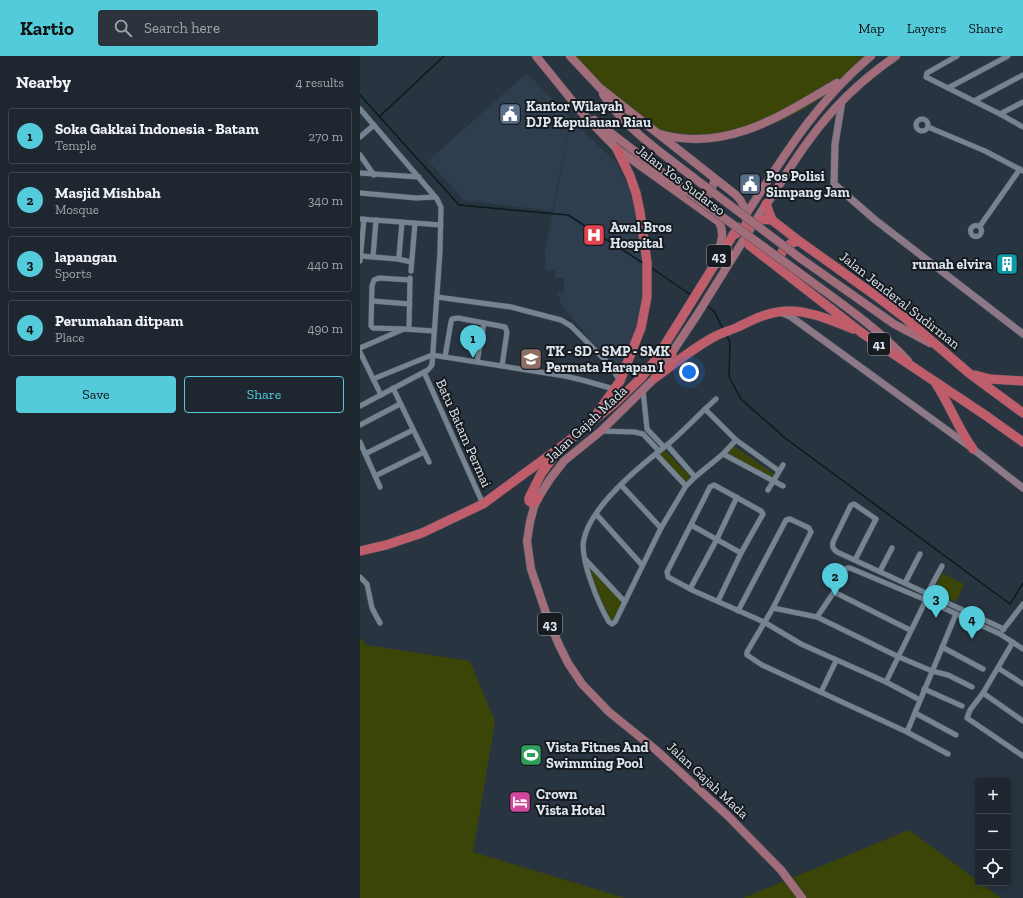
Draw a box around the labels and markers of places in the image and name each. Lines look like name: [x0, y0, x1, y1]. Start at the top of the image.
place label: Kantor Wilayah DJP Kepulauan Riau: [526, 98, 651, 131]
public building icon: Kantor Wilayah DJP Kepulauan Riau: [497, 101, 523, 127]
place label: Pos Polisi Simpang Jam: [766, 168, 850, 201]
public building icon: Pos Polisi Simpang Jam: [737, 171, 763, 197]
place label: Awal Bros Hospital: [610, 219, 673, 252]
hospital icon: Awal Bros Hospital: [581, 222, 607, 248]
building icon: rumah elvira: [994, 251, 1020, 277]
place label: rumah elvira: [912, 256, 992, 273]
pin: 1: [460, 325, 486, 358]
place label: TK - SD - SMP - SMK Permata Harapan I: [546, 343, 670, 376]
school or university icon: TK - SD - SMP - SMK Permata Harapan I: [518, 346, 544, 372]
pin: 2: [822, 563, 848, 596]
pin: 3: [923, 585, 949, 618]
pin: 4: [959, 606, 985, 639]
place label: Vista Fitnes And Swimming Pool: [546, 739, 648, 772]
sports icon: Vista Fitnes And Swimming Pool: [518, 742, 544, 768]
place label: Crown Vista Hotel: [536, 786, 605, 819]
hotel icon: Crown Vista Hotel: [507, 789, 533, 815]

